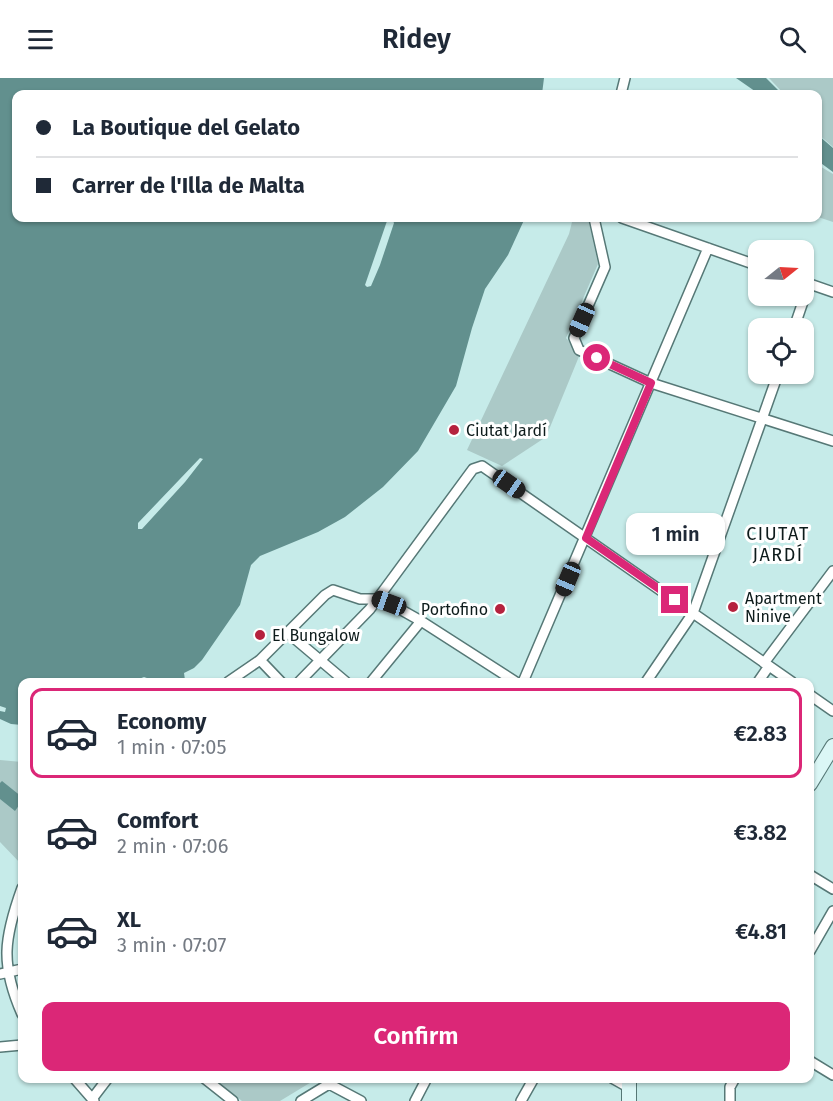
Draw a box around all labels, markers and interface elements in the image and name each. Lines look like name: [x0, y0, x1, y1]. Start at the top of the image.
icon: menu: [24, 23, 57, 56]
text: Ridey: [382, 23, 451, 55]
icon: search: [776, 23, 809, 56]
text: La Boutique del Gelato: [72, 114, 300, 141]
text: Carrer de l'Illa de Malta: [72, 172, 305, 199]
north arrow: [748, 240, 814, 306]
map controls: [748, 240, 814, 384]
car: [566, 300, 598, 340]
button: locate: [748, 318, 814, 384]
route start: [583, 344, 610, 371]
place label: Ciutat Jardí: [466, 421, 547, 440]
marker: Ciutat Jardí: [447, 423, 461, 437]
car: [489, 466, 529, 502]
callout: 1 min: [626, 513, 724, 555]
text: 1 min: [651, 522, 700, 546]
district label: CIUTAT JARDÍ: [746, 523, 810, 566]
car: [553, 559, 583, 599]
route end: [661, 586, 688, 613]
car: [369, 588, 409, 618]
place label: Apartment Ninive: [745, 589, 822, 626]
place label: Portofino: [421, 600, 488, 619]
marker: Apartment Ninive: [726, 600, 740, 614]
marker: Portofino: [493, 602, 507, 616]
place label: El Bungalow: [272, 626, 360, 645]
marker: El Bungalow: [253, 628, 267, 642]
icon: car: [45, 706, 99, 760]
text: Economy: [117, 708, 206, 735]
text: €2.83: [734, 720, 787, 747]
text: 1 min · 07:05: [117, 735, 226, 759]
icon: car: [45, 805, 99, 859]
text: Comfort: [117, 807, 198, 834]
text: €3.82: [734, 819, 787, 846]
text: 2 min · 07:06: [117, 834, 228, 858]
icon: car: [45, 904, 99, 958]
text: XL: [117, 906, 141, 933]
text: €4.81: [735, 918, 787, 945]
text: 3 min · 07:07: [117, 933, 226, 957]
button: Confirm: [42, 1002, 790, 1071]

